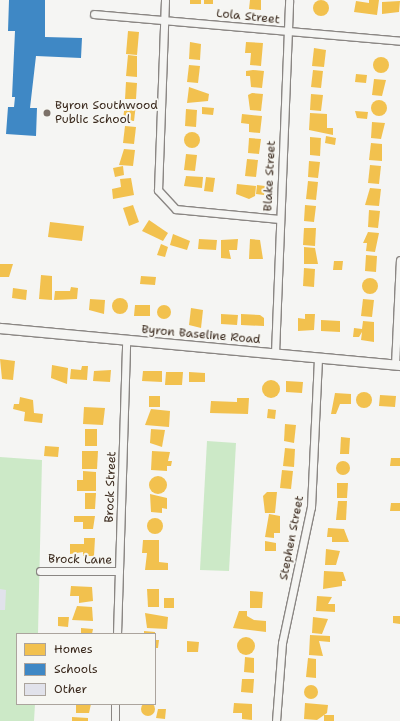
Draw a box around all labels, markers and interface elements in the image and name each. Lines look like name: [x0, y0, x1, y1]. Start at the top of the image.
street label: Lola Street: [215, 6, 281, 28]
place label: Byron Southwood Public School: [55, 99, 158, 127]
marker: Byron Southwood Public School: [42, 108, 52, 118]
street label: Blake Street: [261, 140, 279, 212]
street label: Byron Baseline Road: [141, 323, 261, 347]
street label: Brock Street: [103, 451, 119, 523]
street label: Stephen Street: [277, 495, 307, 581]
street label: Brock Lane: [48, 552, 112, 568]
legend: [16, 633, 156, 705]
text: Homes: [54, 641, 93, 657]
text: Schools: [54, 661, 98, 677]
text: Other: [54, 681, 87, 697]

